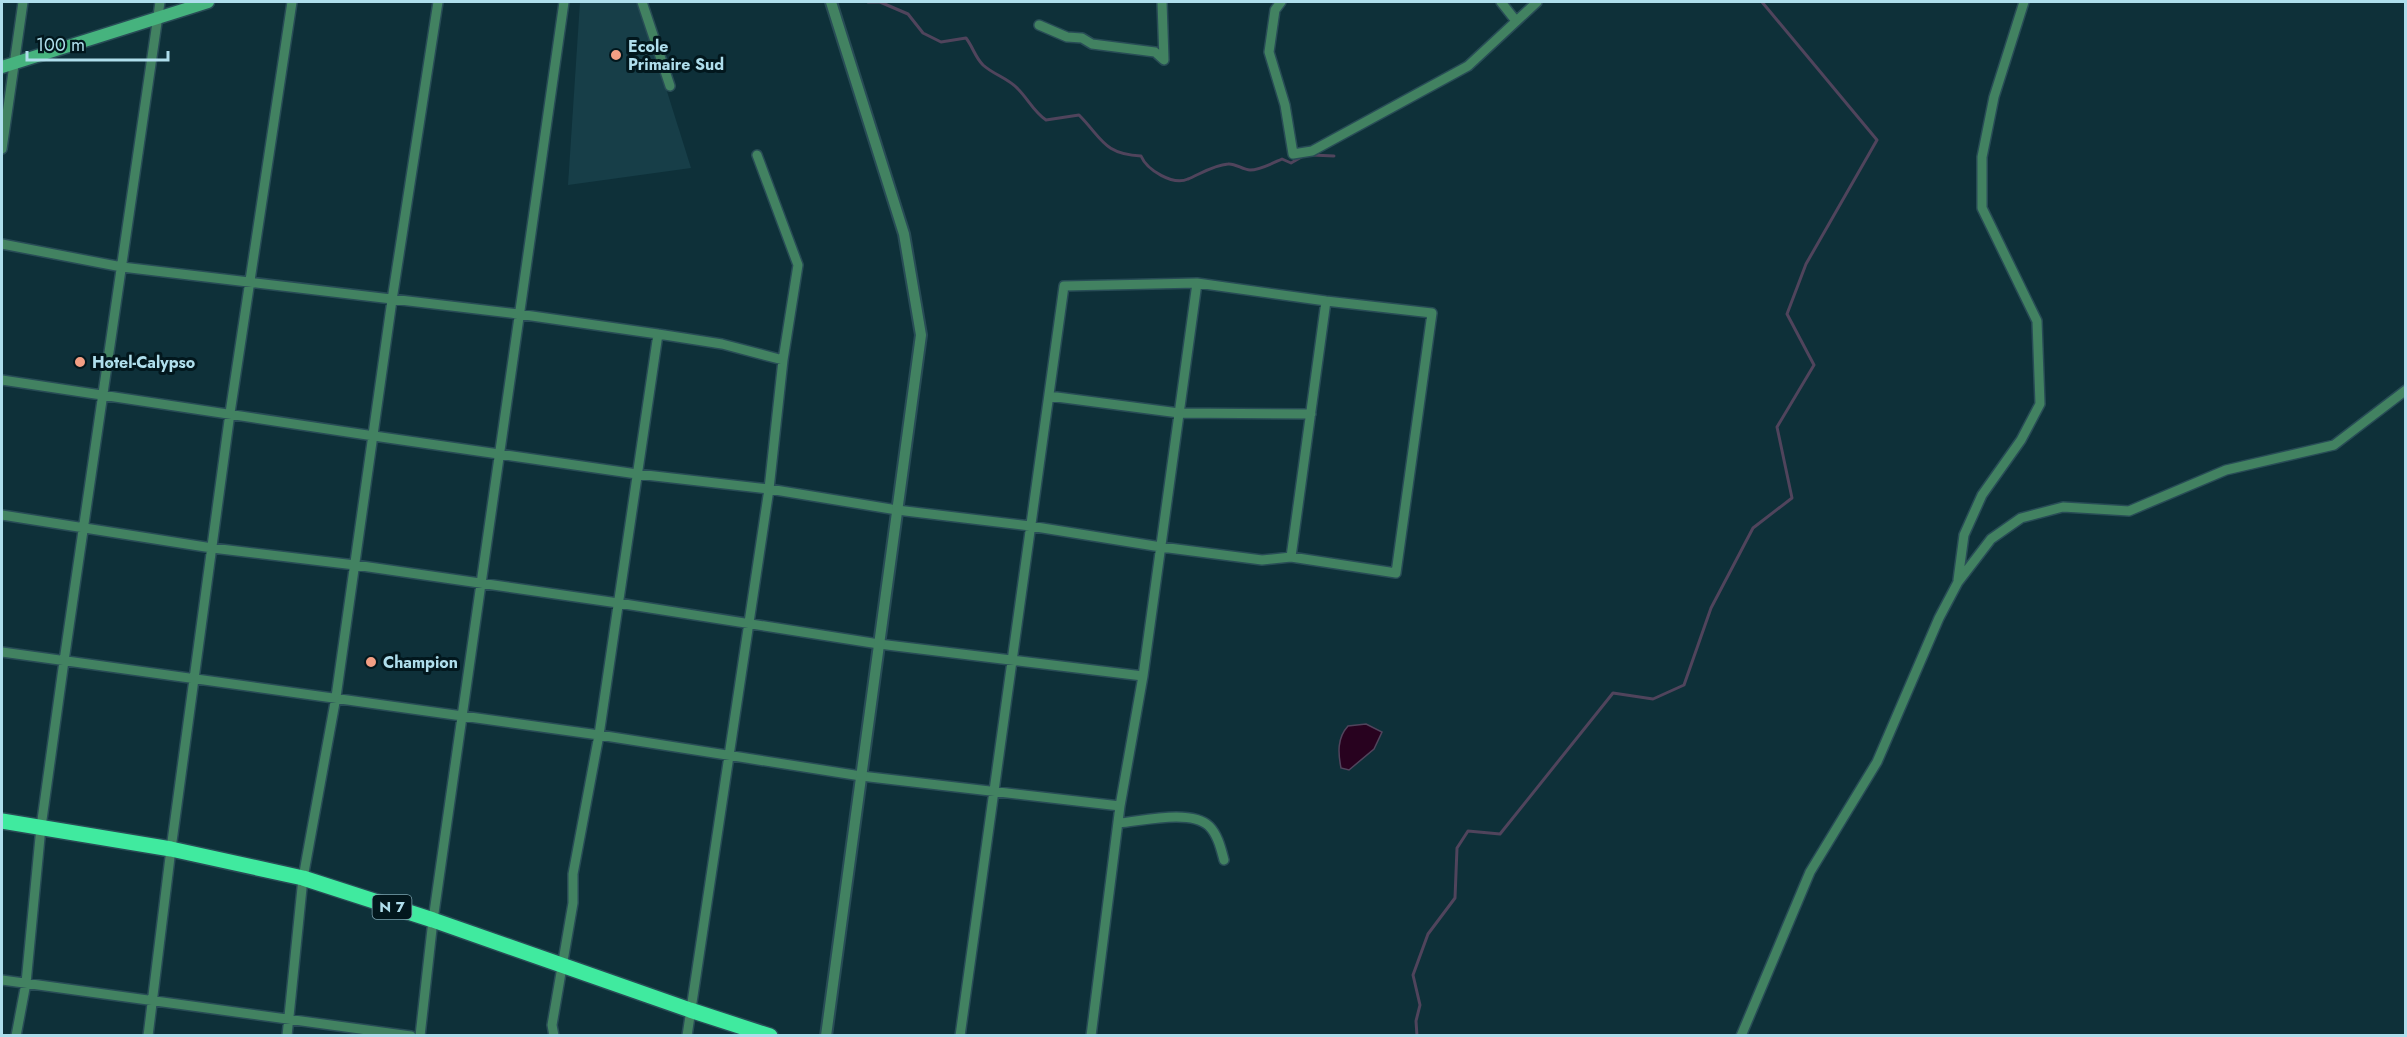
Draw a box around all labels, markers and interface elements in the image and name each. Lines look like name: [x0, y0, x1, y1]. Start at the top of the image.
scale bar: [27, 24, 168, 62]
text: 100 m: [36, 32, 85, 58]
place label: Ecole Primaire Sud: [628, 35, 724, 76]
marker: Ecole Primaire Sud: [609, 48, 623, 62]
place label: Hotel-Calypso: [92, 351, 195, 374]
marker: Hotel-Calypso: [73, 355, 87, 369]
place label: Champion: [383, 651, 458, 674]
marker: Champion: [364, 655, 378, 669]
road number: N 7: [372, 895, 412, 919]

